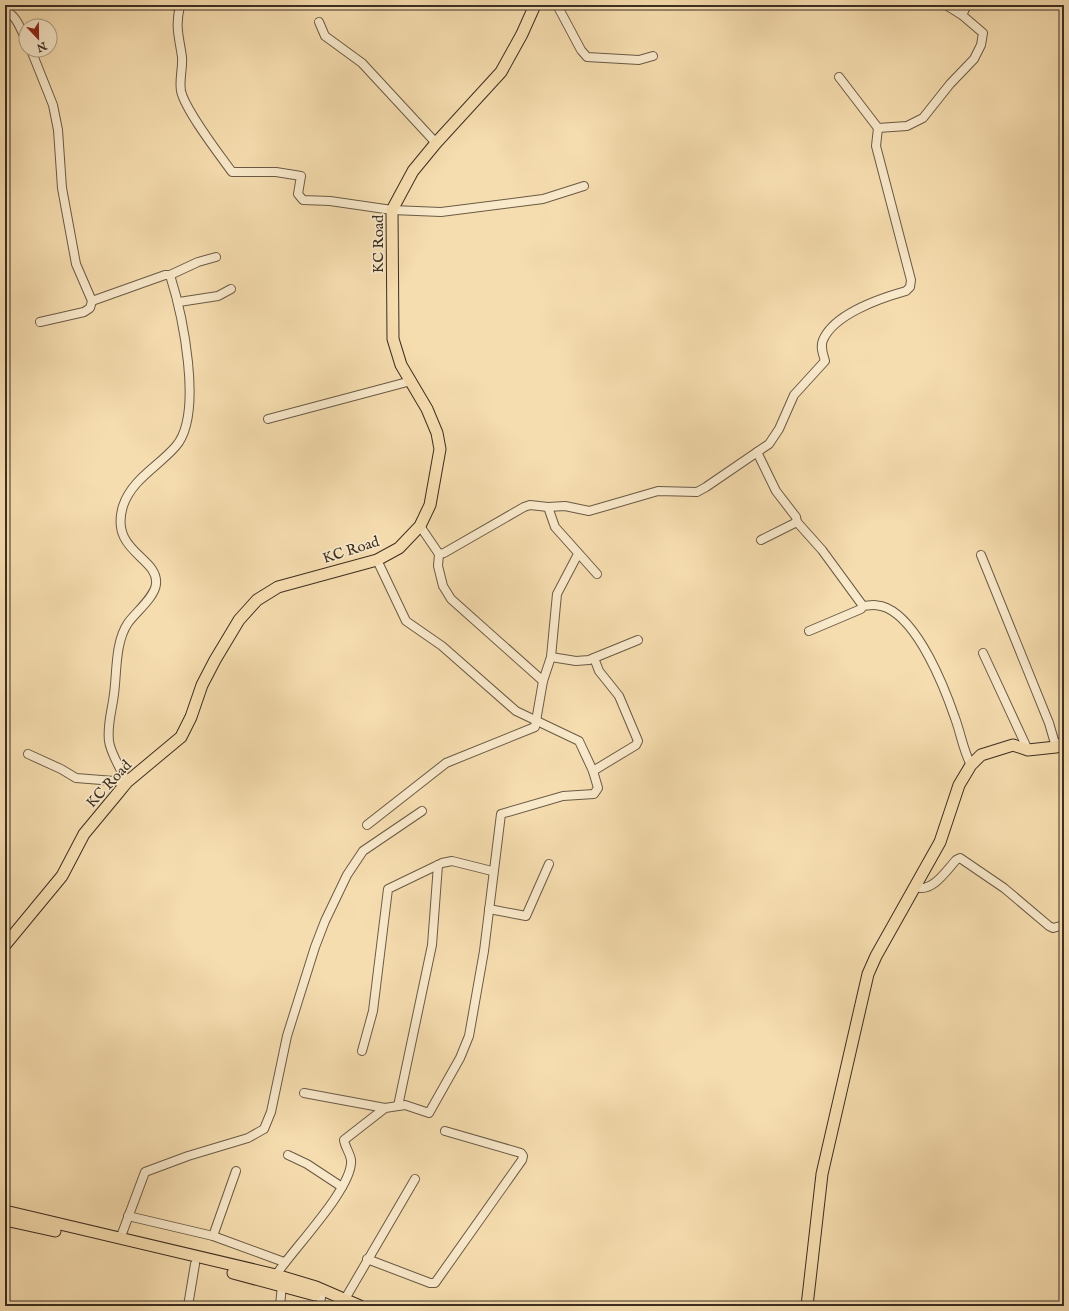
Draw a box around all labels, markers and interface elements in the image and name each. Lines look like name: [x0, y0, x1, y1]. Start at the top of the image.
north arrow: [18, 18, 58, 58]
text: N: [34, 38, 49, 55]
street label: KC Road: [369, 214, 388, 273]
street label: KC Road: [320, 532, 383, 568]
street label: KC Road: [82, 755, 137, 812]

